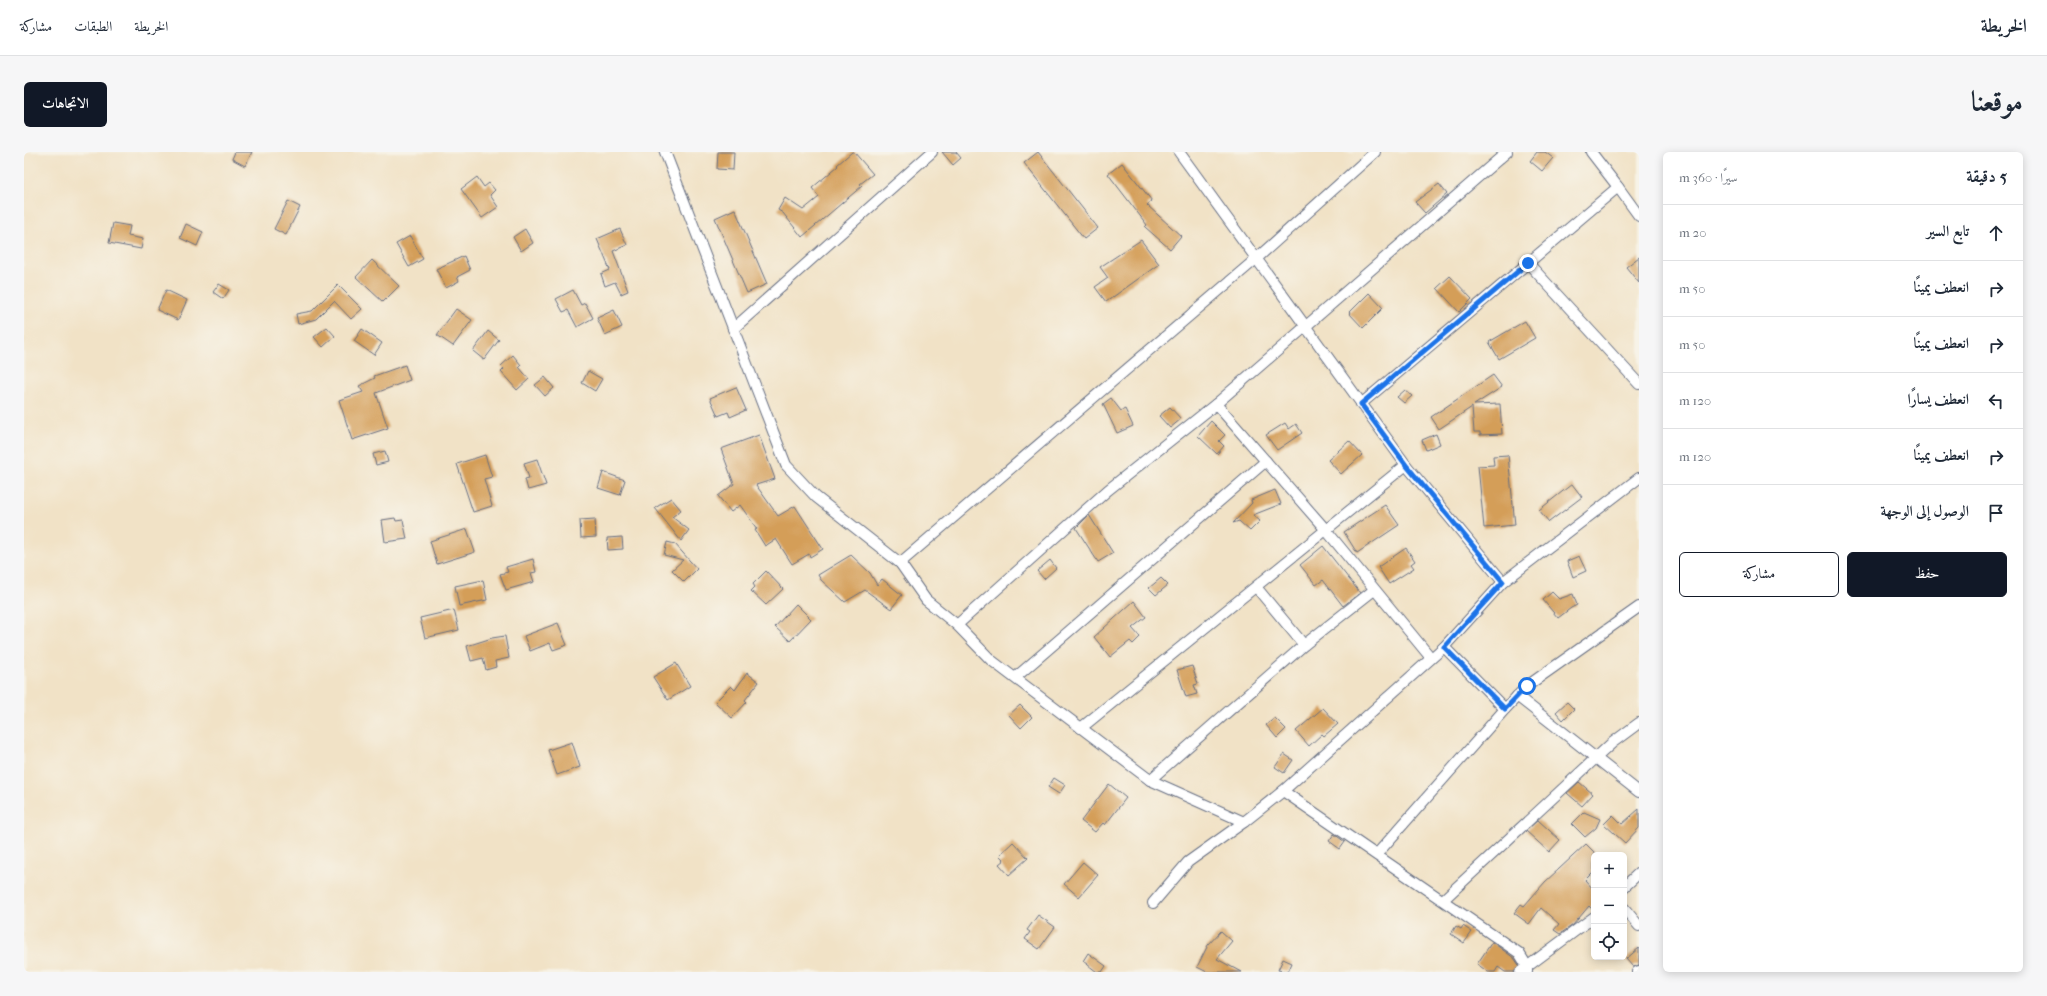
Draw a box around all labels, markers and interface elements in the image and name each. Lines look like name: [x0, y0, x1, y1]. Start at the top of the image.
text: الخريطة: [1981, 15, 2027, 37]
text: مشاركة: [20, 18, 52, 35]
text: الطبقات: [74, 18, 112, 35]
text: الخريطة: [134, 18, 168, 35]
button: الاتجاهات: [24, 82, 107, 127]
text: موقعنا: [1971, 85, 2023, 118]
text: 5 دقيقة: [1966, 166, 2007, 186]
text: سيرًا · 360 m: [1679, 170, 1738, 185]
text: تابع السير: [1927, 222, 1969, 240]
icon: ahead: [1985, 222, 2007, 244]
text: 20 m: [1679, 225, 1706, 240]
route end: [1519, 254, 1537, 272]
text: انعطف يمينًا: [1914, 278, 1969, 296]
icon: right: [1985, 278, 2007, 300]
text: 50 m: [1679, 281, 1705, 296]
text: انعطف يمينًا: [1914, 334, 1969, 352]
icon: right: [1985, 334, 2007, 356]
text: 50 m: [1679, 337, 1705, 352]
text: انعطف يسارًا: [1908, 390, 1969, 408]
icon: left: [1985, 390, 2007, 412]
text: 120 m: [1679, 393, 1711, 408]
text: انعطف يمينًا: [1914, 446, 1969, 464]
icon: right: [1985, 446, 2007, 468]
text: 120 m: [1679, 449, 1711, 464]
text: الوصول إلى الوجهة: [1880, 502, 1969, 520]
icon: arrive: [1985, 502, 2007, 524]
button: مشاركة: [1679, 552, 1839, 597]
button: حفظ: [1847, 552, 2007, 597]
route start: [1518, 677, 1536, 695]
map controls: [1591, 852, 1627, 960]
button: +: [1591, 852, 1627, 888]
button: −: [1591, 888, 1627, 924]
button: locate: [1591, 924, 1627, 960]

